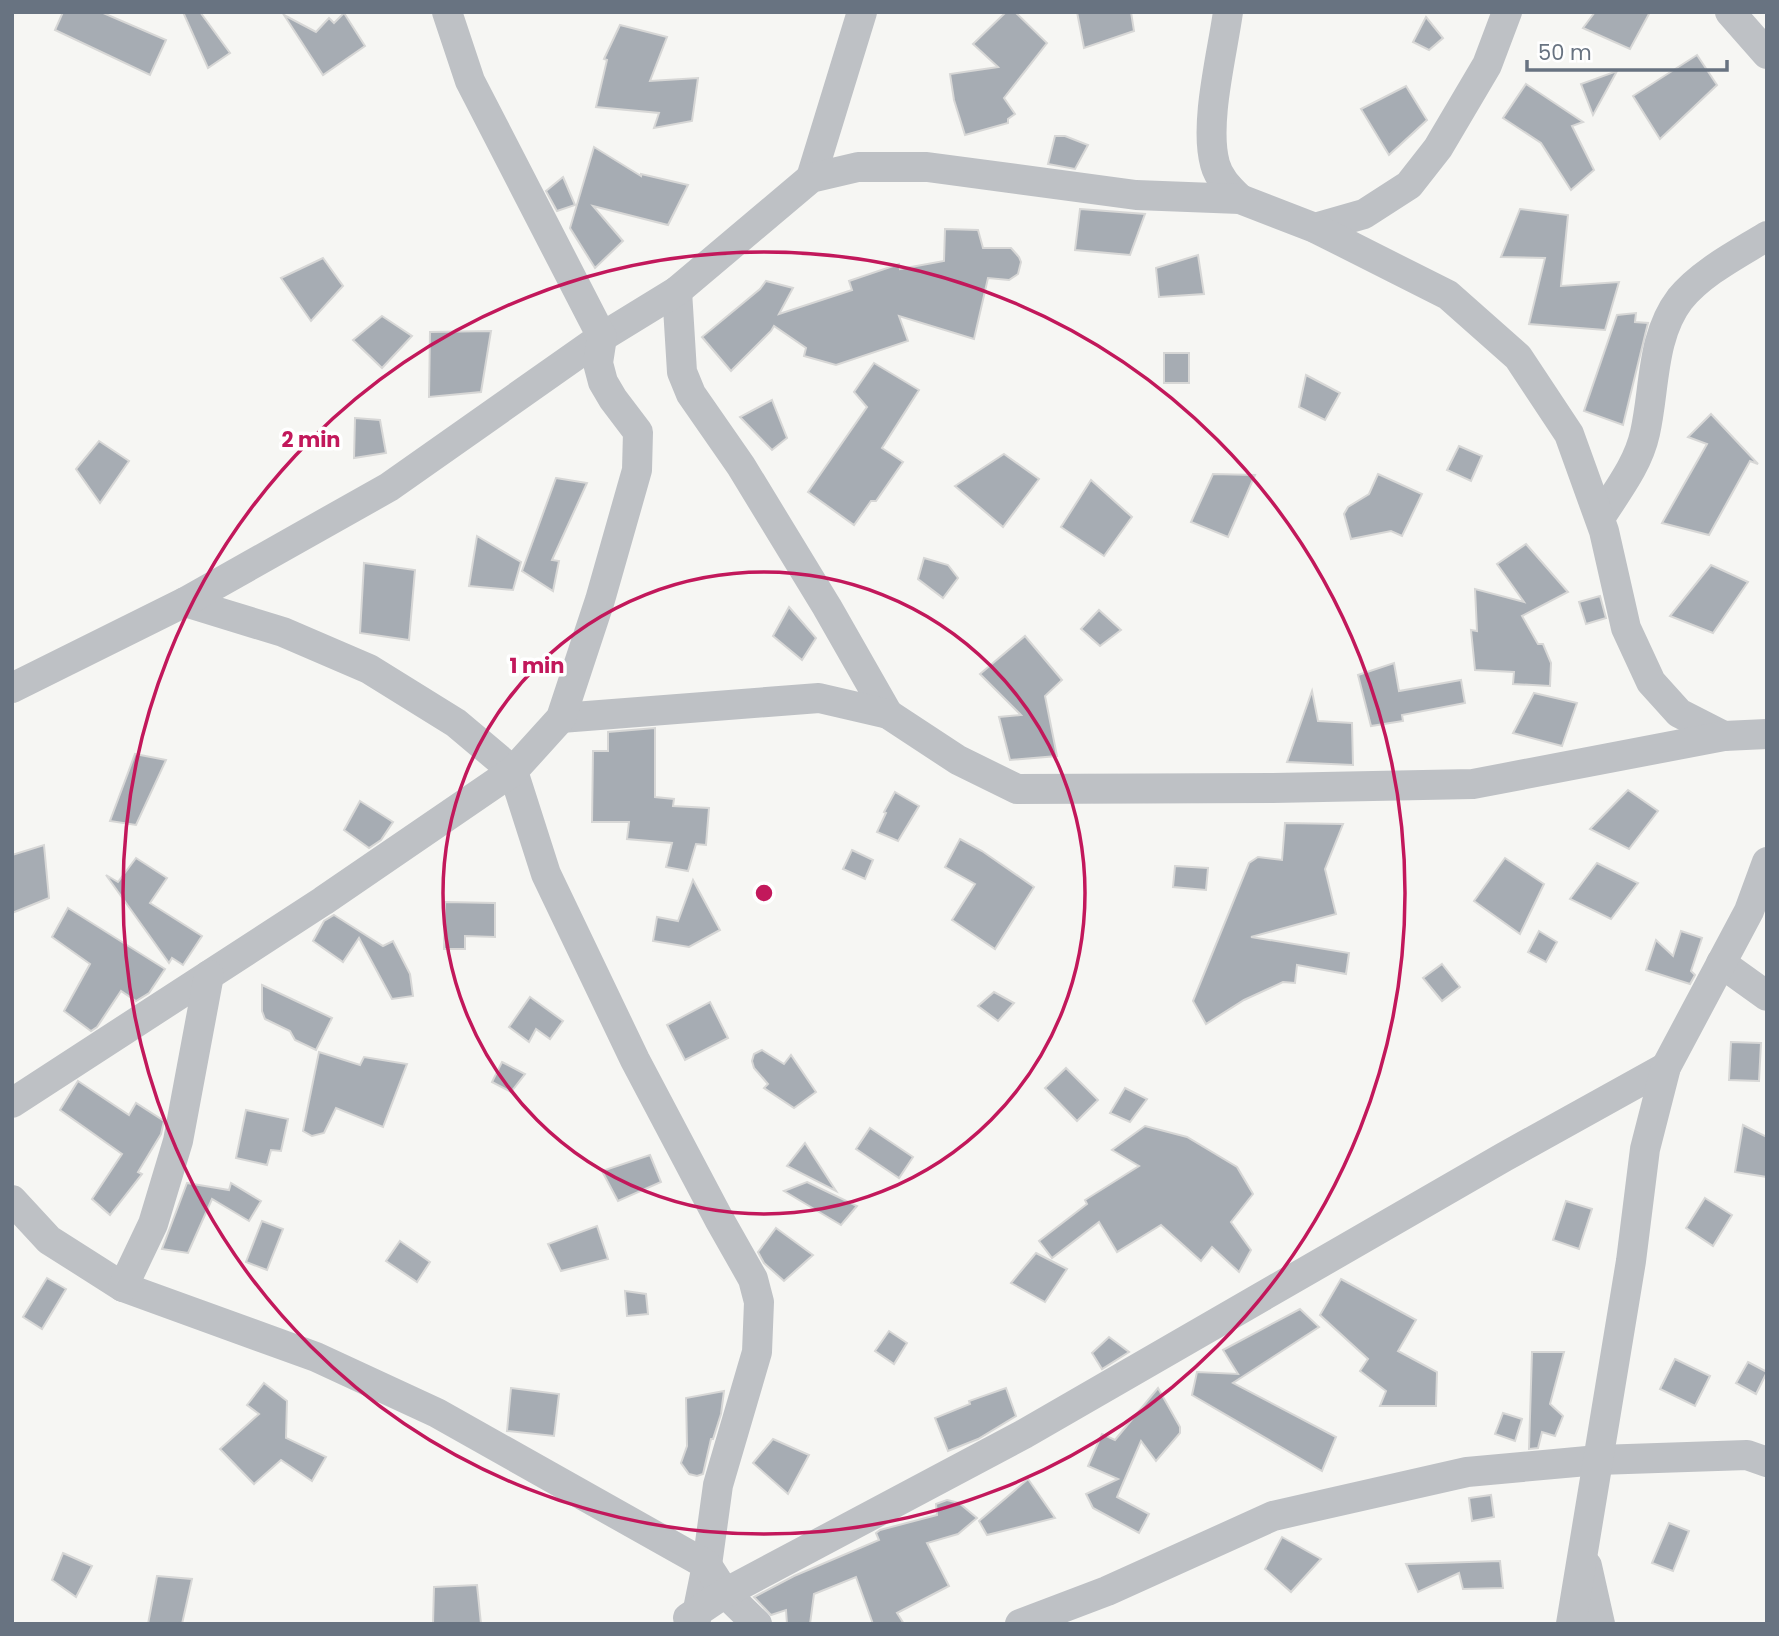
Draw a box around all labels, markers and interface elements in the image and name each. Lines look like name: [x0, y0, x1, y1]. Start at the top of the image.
scale bar: [1527, 28, 1726, 72]
text: 50 m: [1538, 38, 1592, 67]
text: 2 min: [281, 425, 341, 454]
text: 1 min: [510, 651, 564, 680]
centre of rings: [752, 881, 776, 905]

